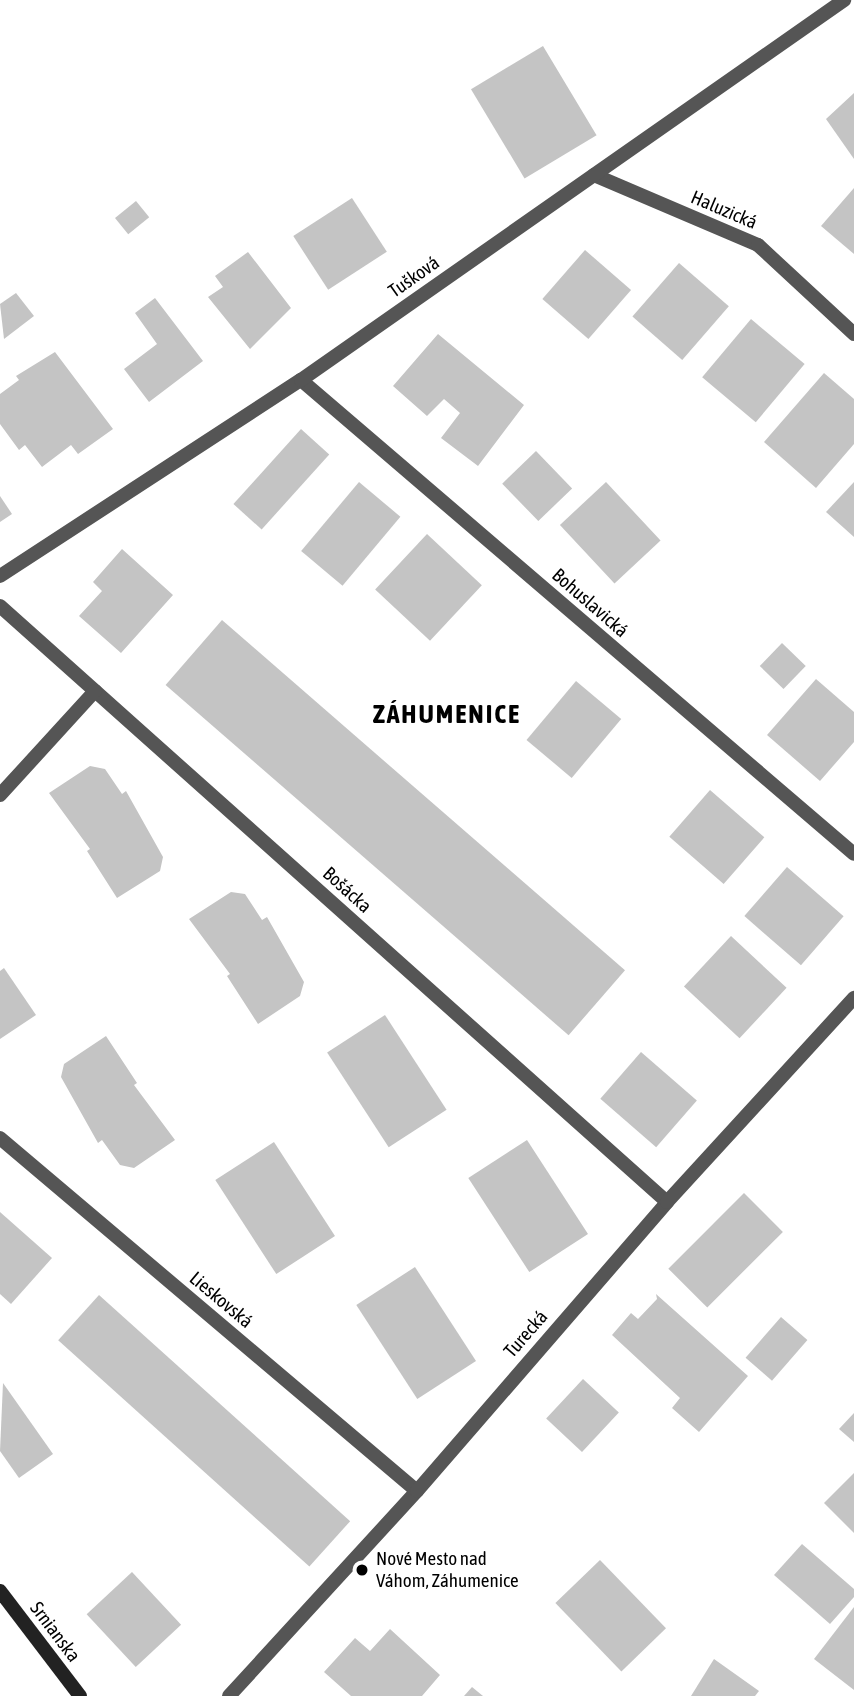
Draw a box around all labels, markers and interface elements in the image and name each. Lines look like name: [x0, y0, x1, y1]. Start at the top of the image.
street label: Haluzická: [688, 186, 760, 234]
street label: Tušková: [384, 251, 444, 303]
street label: Bohuslavická: [547, 564, 633, 642]
district label: ZÁHUMENICE: [374, 699, 520, 731]
street label: Bošácka: [318, 862, 376, 918]
street label: Lieskovská: [185, 1267, 257, 1333]
street label: Turecká: [499, 1306, 553, 1362]
place label: Nové Mesto nad Váhom, Záhumenice: [376, 1548, 519, 1592]
marker: Nové Mesto nad Váhom, Záhumenice: [354, 1562, 370, 1578]
street label: Srnianska: [25, 1598, 85, 1666]

